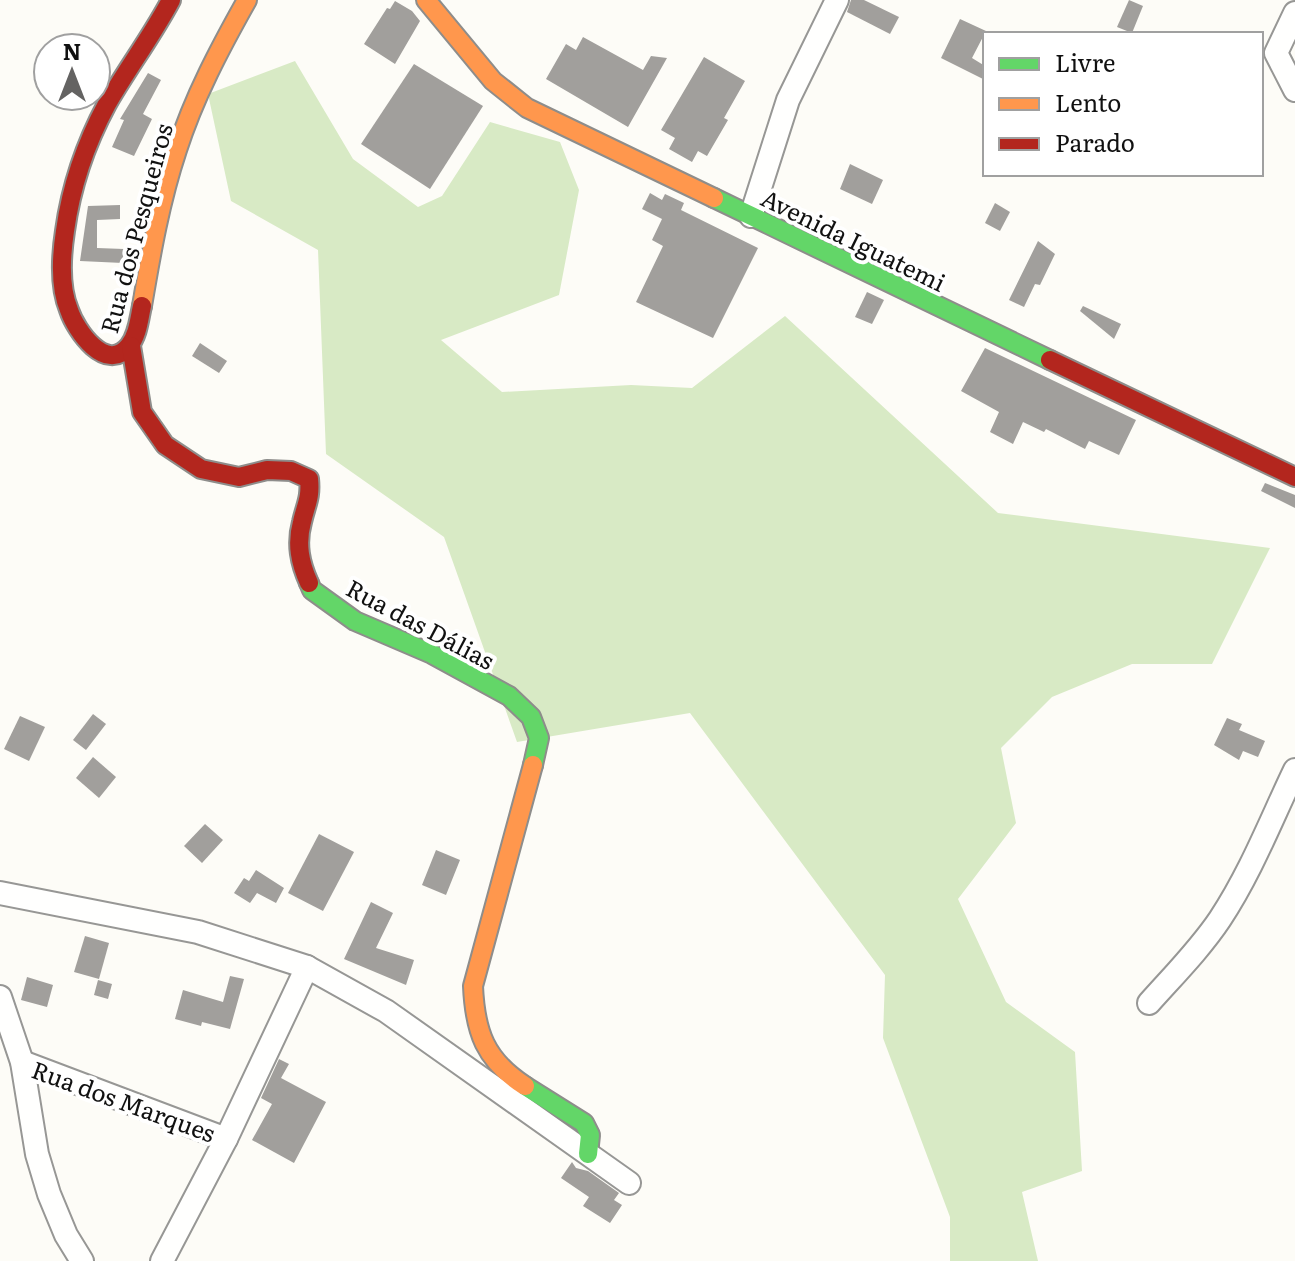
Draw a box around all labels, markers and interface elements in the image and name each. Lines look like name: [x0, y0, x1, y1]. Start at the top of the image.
north arrow: [32, 32, 112, 112]
legend: [983, 32, 1263, 176]
text: N: [63, 34, 81, 67]
text: Livre: [1055, 44, 1115, 79]
text: Lento: [1055, 84, 1121, 119]
street label: Rua dos Pesqueiros: [90, 119, 180, 337]
text: Parado: [1055, 124, 1135, 159]
street label: Avenida Iguatemi: [756, 179, 952, 299]
street label: Rua das Dálias: [341, 569, 501, 677]
street label: Rua dos Marques: [27, 1051, 221, 1149]

